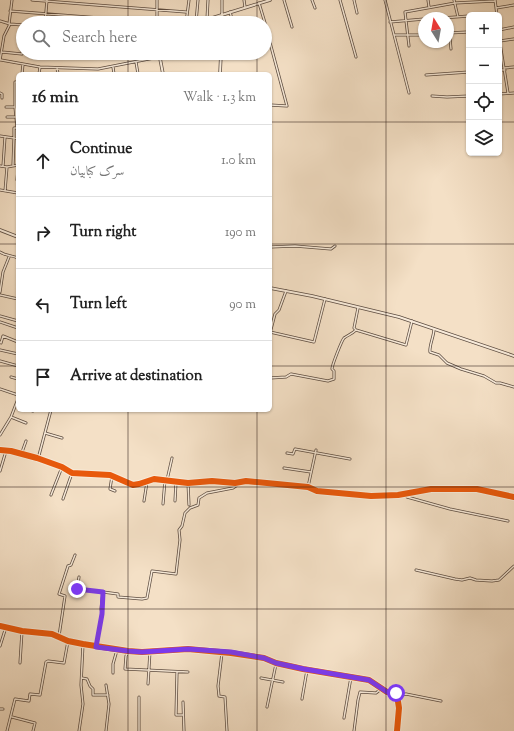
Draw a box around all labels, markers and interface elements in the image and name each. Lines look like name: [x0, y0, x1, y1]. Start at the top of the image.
north arrow: [418, 12, 454, 48]
map controls: [466, 12, 502, 156]
button: +: [466, 12, 502, 48]
search box: [16, 16, 272, 60]
icon: search: [30, 27, 52, 49]
text: Search here: [62, 28, 137, 49]
button: −: [466, 48, 502, 84]
button: locate: [466, 84, 502, 120]
text: 16 min: [32, 86, 79, 110]
text: Walk · 1.3 km: [183, 89, 256, 107]
button: layers: [466, 120, 502, 156]
text: Continue: [70, 139, 132, 160]
icon: ahead: [32, 150, 54, 172]
text: 1.0 km: [221, 152, 256, 170]
text: سرک کبابیان: [70, 163, 124, 181]
icon: right: [32, 222, 54, 244]
text: Turn right: [70, 222, 136, 243]
text: 190 m: [225, 224, 256, 242]
icon: left: [32, 294, 54, 316]
text: Turn left: [70, 294, 127, 315]
text: 90 m: [229, 296, 256, 314]
icon: arrive: [32, 366, 54, 388]
text: Arrive at destination: [70, 366, 203, 387]
route end: [68, 580, 86, 598]
route start: [387, 684, 405, 702]

